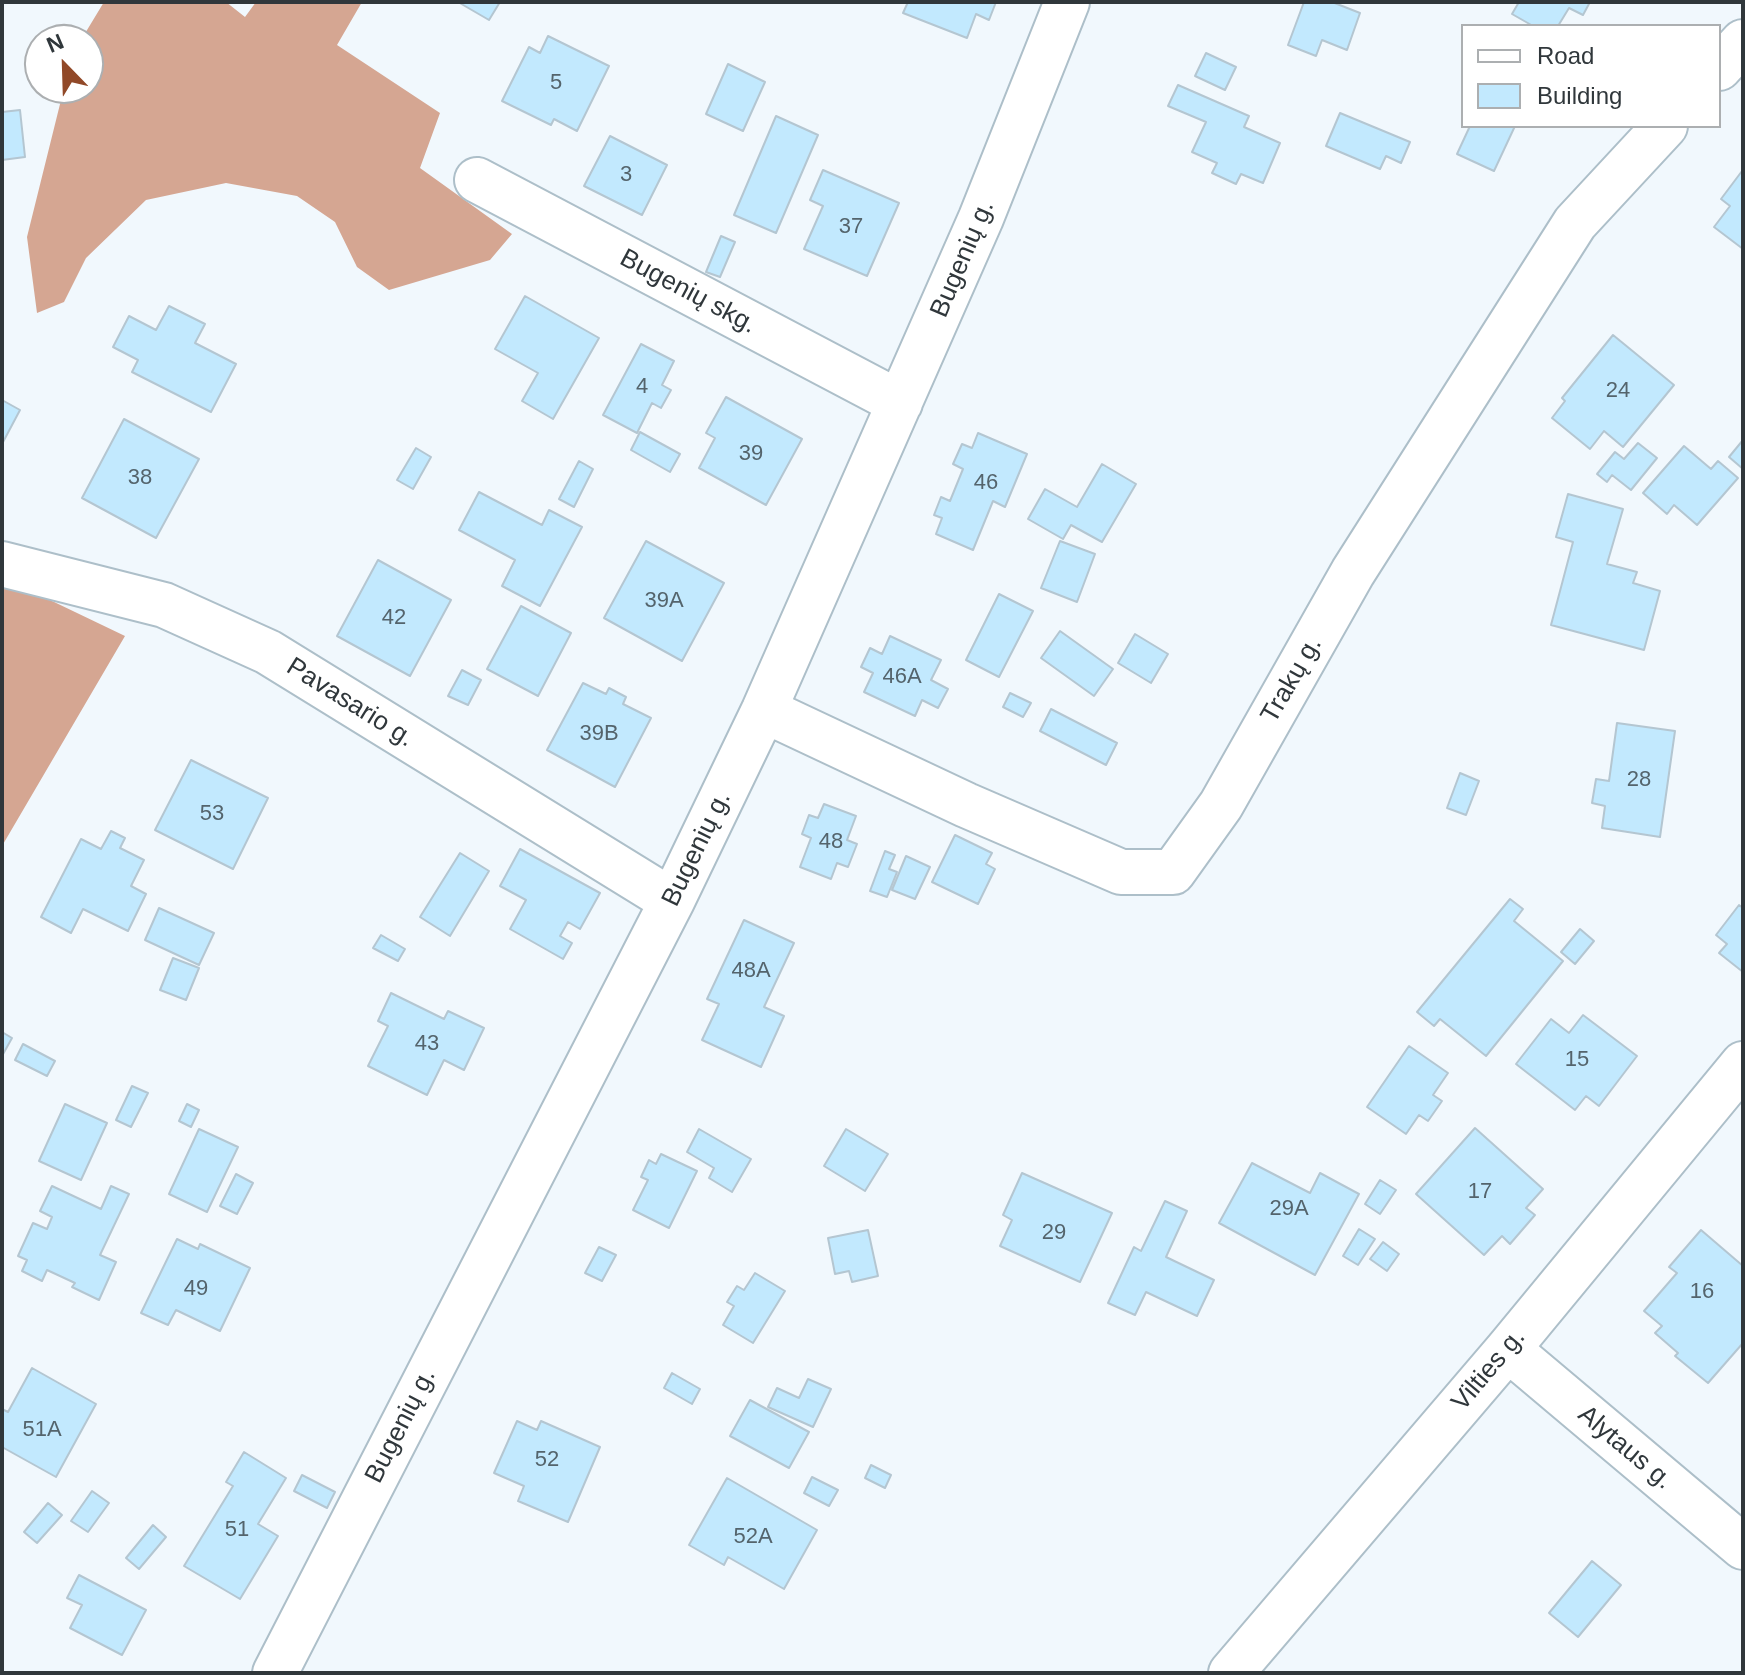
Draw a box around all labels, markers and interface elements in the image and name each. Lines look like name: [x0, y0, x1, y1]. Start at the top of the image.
north arrow: [24, 24, 104, 104]
legend: [1461, 24, 1721, 128]
text: N: [43, 29, 67, 58]
text: Road: [1537, 42, 1594, 69]
house number: 5: [550, 70, 562, 96]
text: Building: [1537, 82, 1622, 109]
house number: 3: [620, 162, 632, 188]
street label: Bugenių g.: [924, 196, 1002, 322]
house number: 37: [839, 214, 863, 240]
street label: Bugenių skg.: [614, 243, 762, 341]
house number: 4: [636, 374, 648, 400]
house number: 24: [1606, 378, 1630, 404]
house number: 39: [739, 441, 763, 467]
house number: 38: [128, 465, 152, 491]
house number: 46: [974, 470, 998, 496]
house number: 39A: [644, 588, 684, 614]
house number: 42: [382, 605, 406, 631]
street label: Trakų g.: [1255, 631, 1329, 729]
street label: Pavasario g.: [280, 651, 420, 755]
house number: 46A: [882, 664, 922, 690]
house number: 39B: [579, 721, 619, 747]
house number: 28: [1627, 767, 1651, 793]
street label: Bugenių g.: [656, 786, 738, 912]
house number: 53: [200, 801, 224, 827]
house number: 48: [819, 829, 843, 855]
house number: 48A: [731, 958, 771, 984]
house number: 43: [415, 1031, 439, 1057]
house number: 15: [1565, 1047, 1589, 1073]
house number: 17: [1468, 1179, 1492, 1205]
house number: 29A: [1269, 1196, 1309, 1222]
house number: 29: [1042, 1220, 1066, 1246]
house number: 49: [184, 1276, 208, 1302]
house number: 16: [1690, 1279, 1714, 1305]
street label: Vilties g.: [1446, 1323, 1532, 1417]
street label: Bugenių g.: [359, 1364, 443, 1488]
street label: Alytaus g.: [1571, 1399, 1679, 1497]
house number: 51A: [22, 1417, 62, 1443]
house number: 52: [535, 1447, 559, 1473]
house number: 51: [225, 1517, 249, 1543]
house number: 52A: [733, 1524, 773, 1550]

